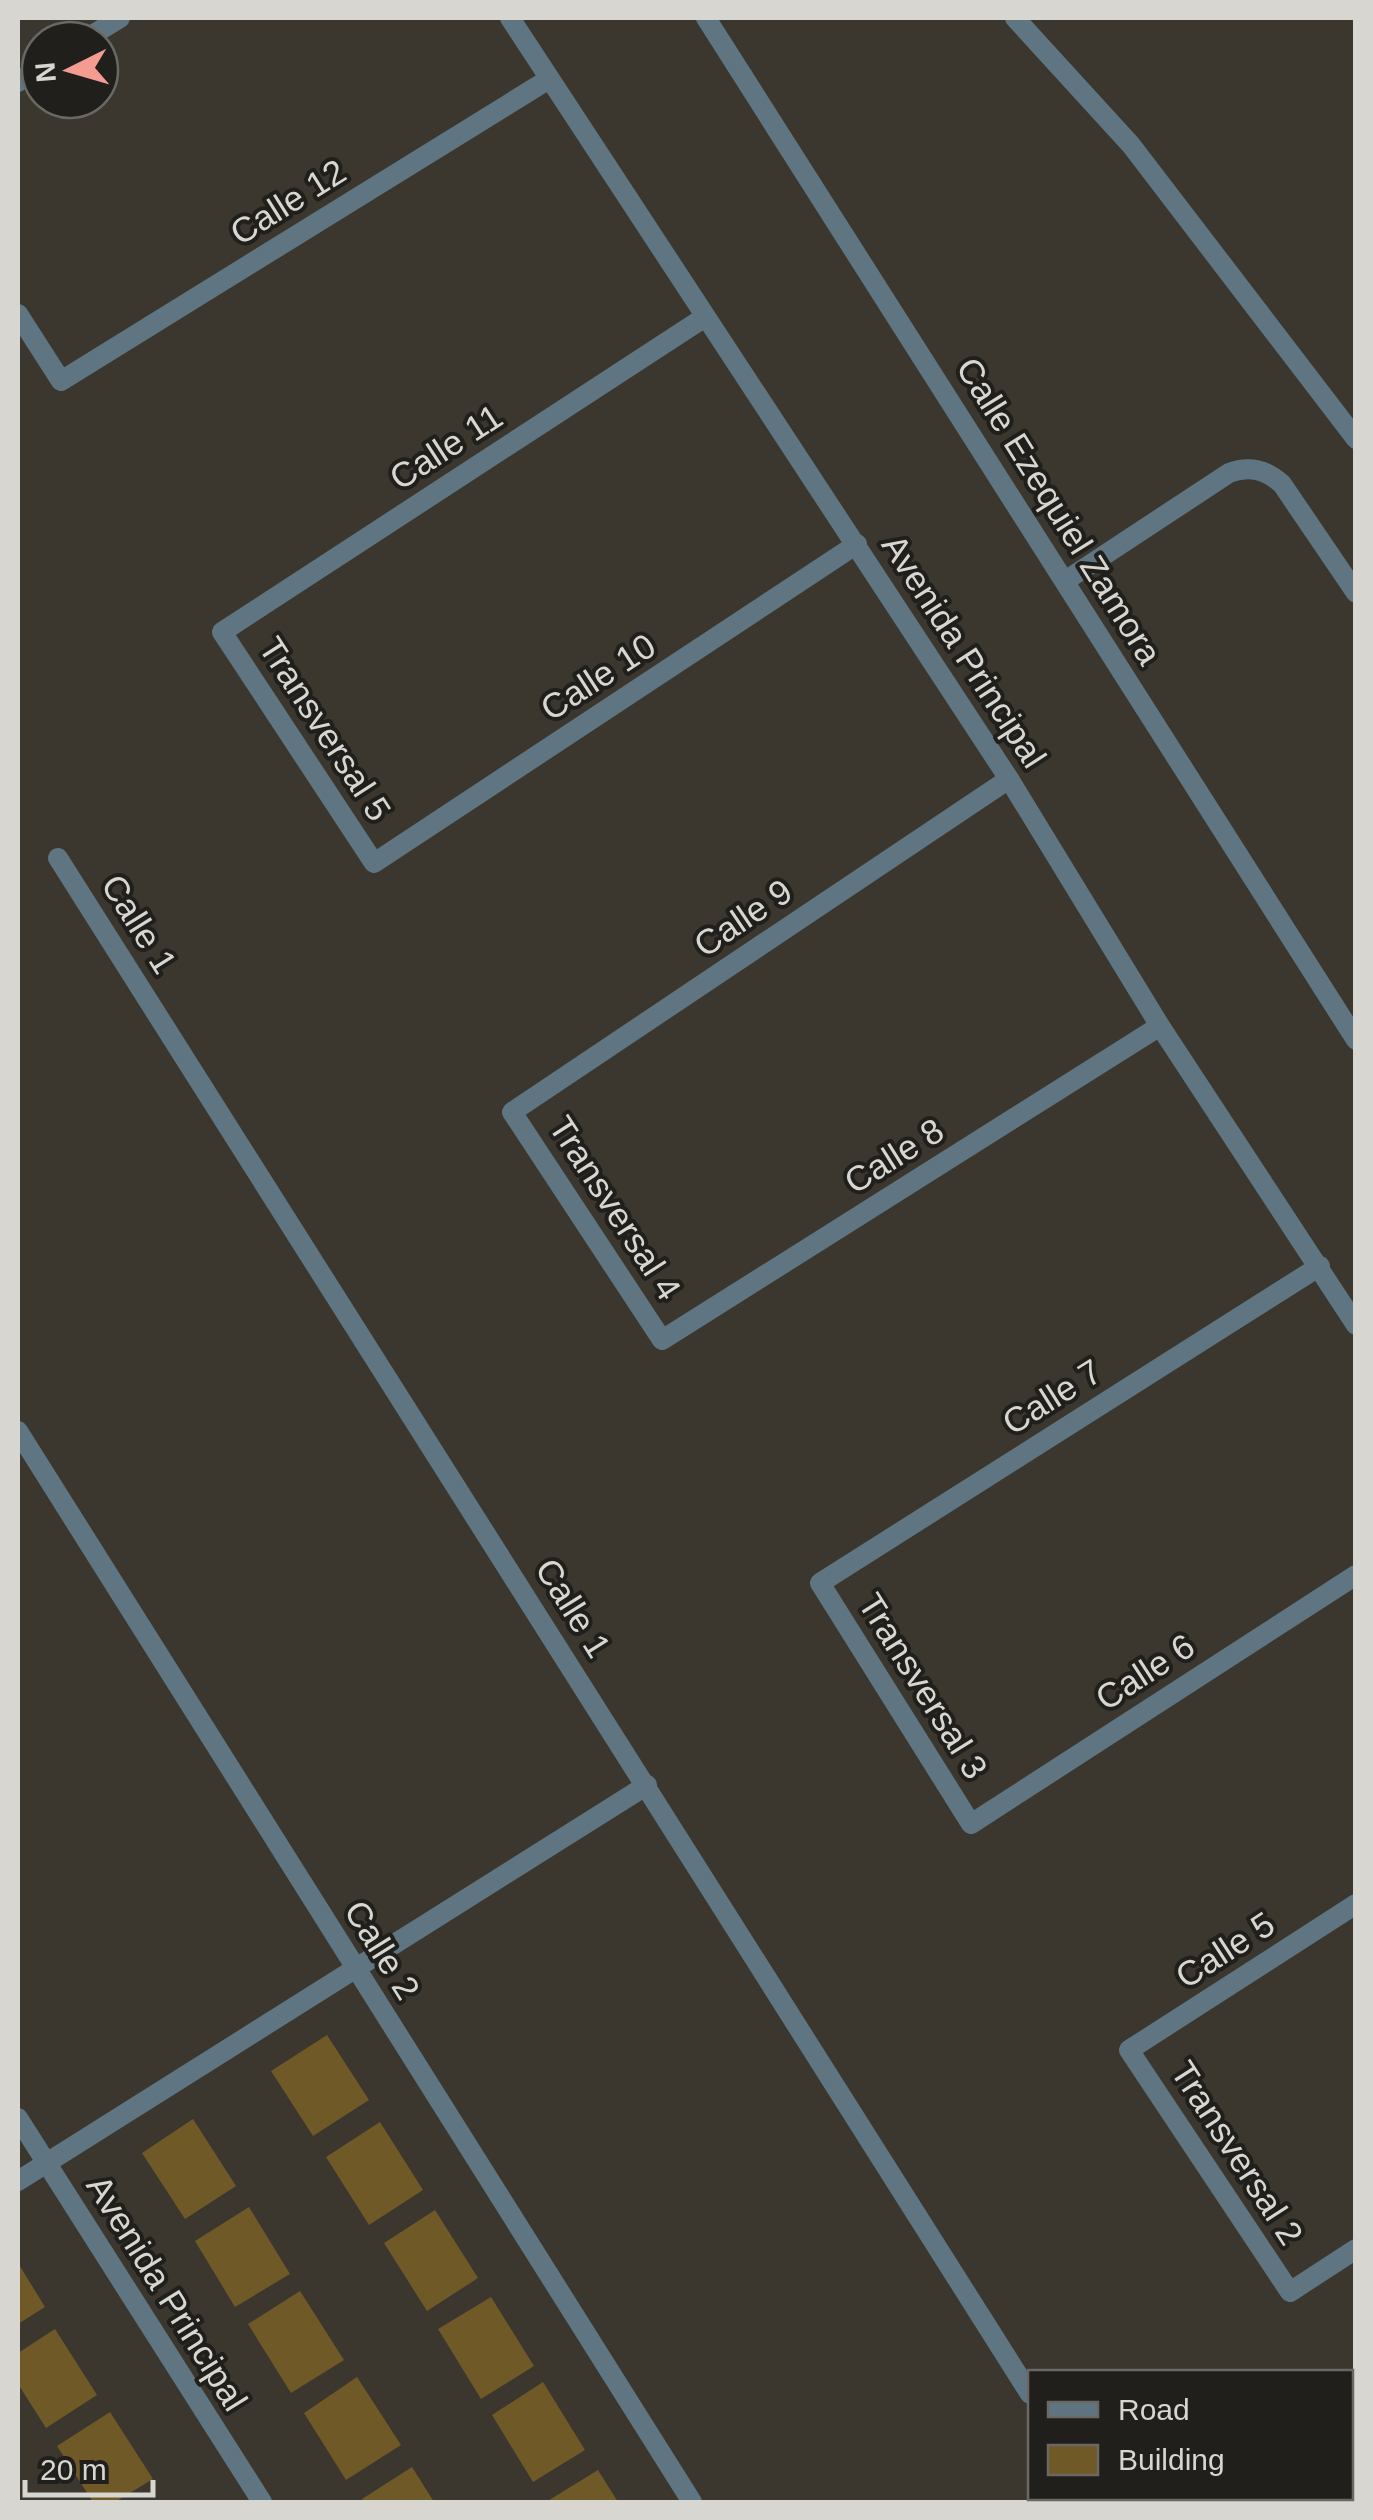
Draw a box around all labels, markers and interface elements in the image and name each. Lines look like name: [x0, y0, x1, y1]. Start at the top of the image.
north arrow: [20, 20, 120, 120]
text: N: [29, 61, 62, 84]
street label: Calle 12: [223, 151, 353, 252]
street label: Calle Ezequiel Zamora: [949, 350, 1170, 672]
street label: Calle 11: [382, 396, 509, 497]
street label: Avenida Principal: [875, 527, 1054, 774]
street label: Calle 10: [533, 625, 662, 728]
street label: Transversal 5: [252, 630, 399, 828]
street label: Calle 1: [94, 867, 185, 980]
street label: Calle 9: [687, 871, 799, 964]
street label: Transversal 4: [542, 1109, 689, 1307]
street label: Calle 8: [837, 1110, 950, 1201]
street label: Calle 7: [995, 1351, 1108, 1442]
street label: Calle 1: [528, 1551, 619, 1664]
street label: Transversal 3: [851, 1586, 996, 1785]
street label: Calle 6: [1088, 1626, 1201, 1718]
street label: Calle 2: [337, 1893, 428, 2006]
street label: Calle 5: [1168, 1904, 1281, 1996]
street label: Transversal 2: [1164, 2054, 1311, 2252]
street label: Avenida Principal: [79, 2168, 255, 2417]
legend: [1028, 2370, 1353, 2500]
text: Road: [1118, 2393, 1190, 2426]
scale bar: [25, 2435, 152, 2497]
text: Building: [1118, 2443, 1225, 2476]
text: 20 m: [40, 2453, 107, 2486]

